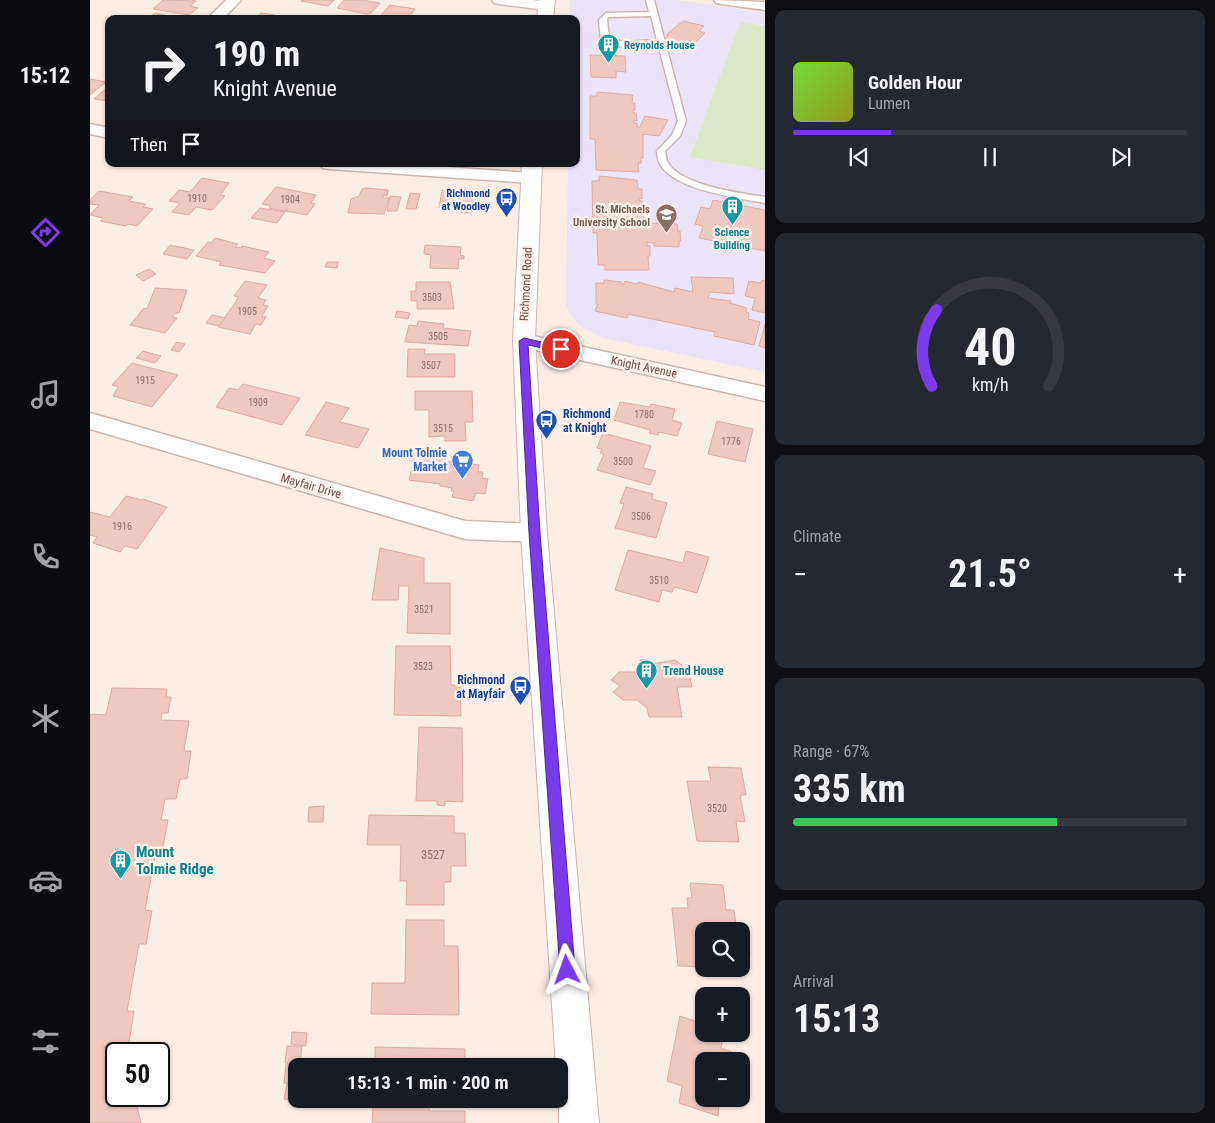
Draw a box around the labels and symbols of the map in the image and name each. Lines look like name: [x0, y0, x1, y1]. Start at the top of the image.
building icon: Reynolds House: [596, 33, 620, 64]
place label: Reynolds House: [624, 39, 695, 52]
place label: Richmond at Woodley: [442, 187, 490, 213]
bus stop icon: Richmond at Woodley: [494, 187, 518, 218]
house number: 1910: [187, 193, 207, 204]
house number: 1904: [280, 194, 300, 205]
building icon: Science Building: [720, 194, 744, 225]
place label: St. Michaels University School: [573, 203, 650, 229]
school or university icon: St. Michaels University School: [654, 203, 678, 234]
place label: Science Building: [714, 226, 750, 252]
street label: Richmond Road: [517, 247, 535, 321]
house number: 3503: [422, 292, 442, 303]
house number: 1905: [237, 306, 257, 317]
pin: [540, 328, 582, 370]
house number: 3505: [428, 331, 448, 342]
street label: Knight Avenue: [610, 353, 679, 381]
house number: 3507: [421, 360, 441, 371]
house number: 1915: [135, 375, 155, 386]
house number: 1909: [248, 397, 268, 408]
place label: Richmond at Knight: [563, 407, 611, 435]
bus stop icon: Richmond at Knight: [535, 409, 559, 440]
house number: 1780: [634, 409, 654, 420]
house number: 3515: [433, 423, 453, 434]
house number: 1776: [721, 436, 741, 447]
place label: Mount Tolmie Market: [382, 446, 447, 474]
supermarket icon: Mount Tolmie Market: [451, 448, 475, 479]
house number: 3500: [613, 456, 633, 467]
street label: Mayfair Drive: [279, 471, 343, 501]
house number: 3506: [631, 511, 651, 522]
house number: 1916: [112, 521, 132, 532]
house number: 3510: [649, 575, 669, 586]
house number: 3521: [414, 604, 434, 615]
building icon: Trend House: [635, 659, 659, 690]
house number: 3523: [413, 661, 433, 672]
place label: Trend House: [663, 664, 724, 678]
place label: Richmond at Mayfair: [456, 673, 505, 701]
bus stop icon: Richmond at Mayfair: [509, 675, 533, 706]
house number: 3520: [707, 803, 727, 814]
place label: Mount Tolmie Ridge: [136, 843, 214, 878]
house number: 3527: [421, 848, 445, 862]
building icon: Mount Tolmie Ridge: [108, 849, 132, 880]
position arrow: [540, 943, 592, 995]
speed limit sign: 50: [105, 1042, 170, 1107]

